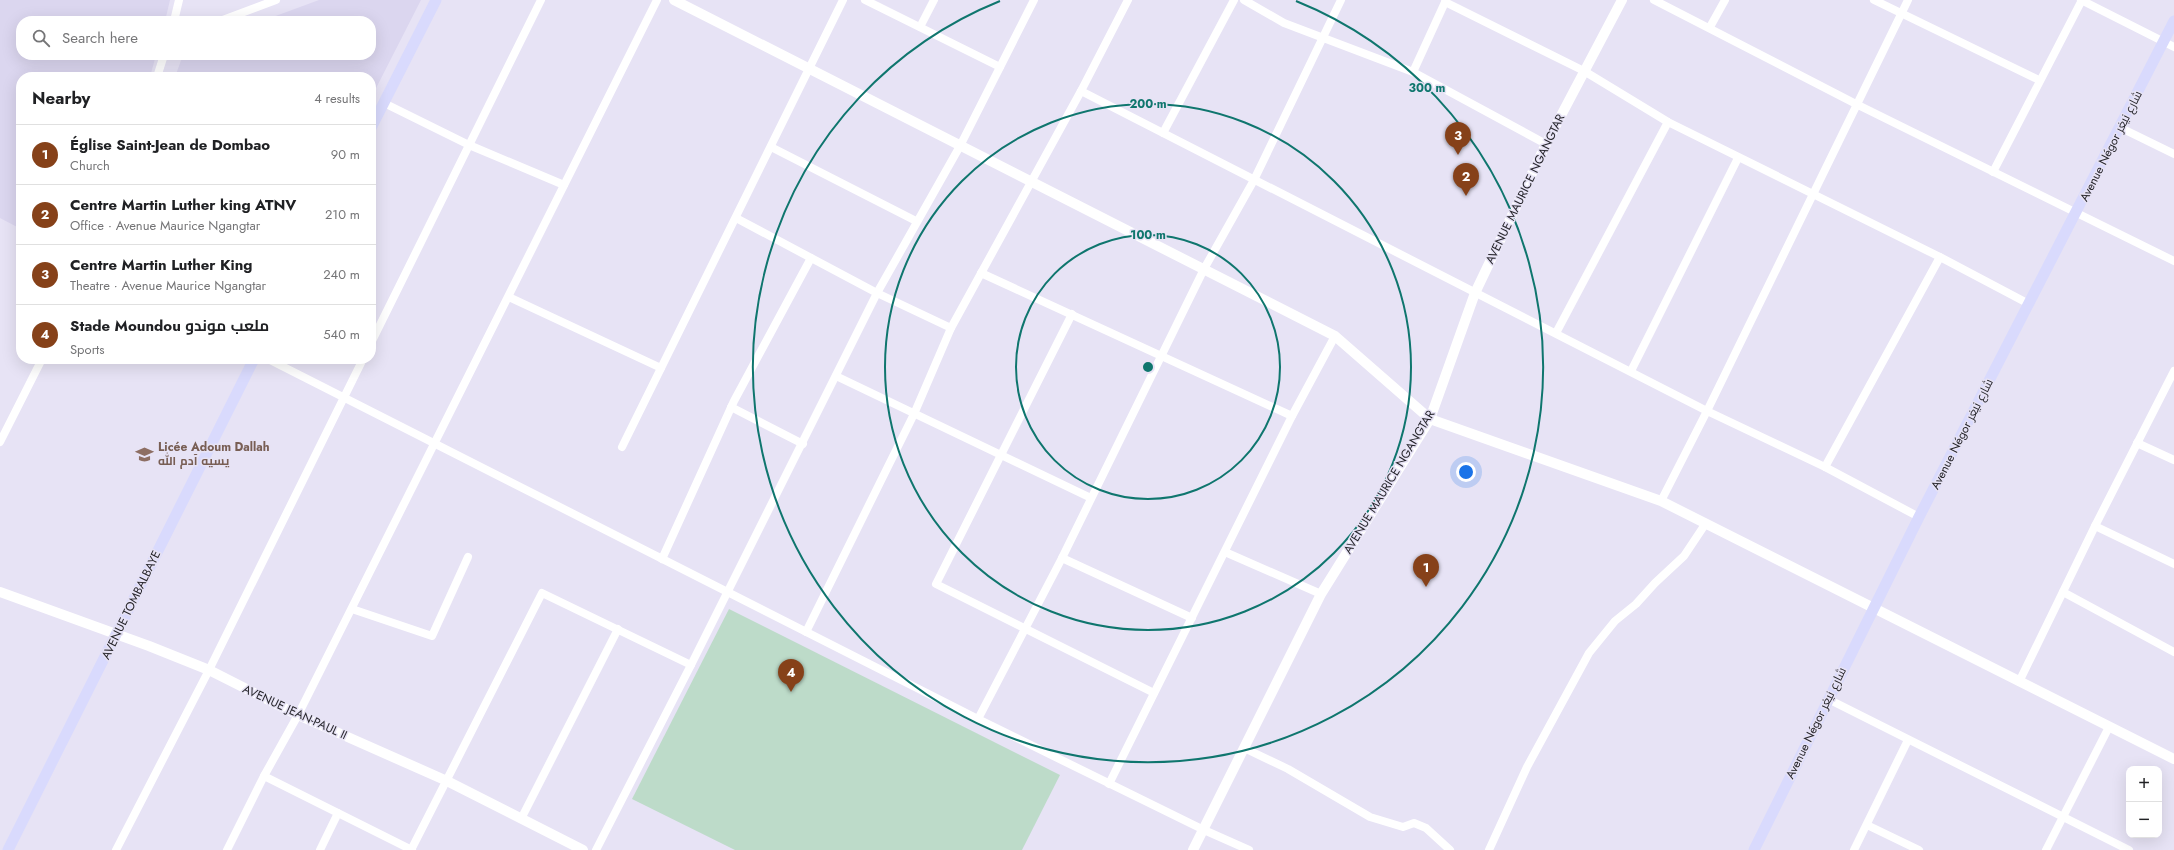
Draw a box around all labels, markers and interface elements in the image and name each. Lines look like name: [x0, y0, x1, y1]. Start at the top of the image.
search box: [16, 16, 376, 60]
icon: search: [30, 27, 52, 49]
text: Search here: [62, 27, 138, 49]
text: 300 m: [1409, 79, 1446, 97]
text: Nearby: [32, 86, 90, 110]
street label: Avenue Négor شارع نيغر: [2075, 87, 2147, 205]
text: 4 results: [314, 89, 360, 108]
text: 200 m: [1129, 95, 1167, 113]
street label: AVENUE MAURICE NGANGTAR: [1481, 111, 1569, 267]
pin: 3: [1445, 122, 1471, 155]
text: Église Saint-Jean de Dombao: [70, 134, 270, 156]
text: 1: [42, 145, 48, 164]
text: 90 m: [331, 145, 360, 164]
text: Church: [70, 156, 110, 175]
pin: 2: [1453, 163, 1479, 196]
text: Centre Martin Luther king ATNV: [70, 194, 296, 216]
text: 2: [41, 205, 49, 224]
text: 210 m: [325, 205, 360, 224]
text: Office · Avenue Maurice Ngangtar: [70, 216, 260, 235]
text: 100 m: [1130, 226, 1166, 244]
text: Centre Martin Luther King: [70, 254, 252, 276]
text: 3: [41, 265, 49, 284]
text: 240 m: [323, 265, 360, 284]
text: Theatre · Avenue Maurice Ngangtar: [70, 276, 266, 295]
text: Stade Moundou ملعب موندو: [70, 315, 269, 337]
text: 4: [40, 325, 50, 344]
text: 540 m: [323, 325, 360, 344]
text: Sports: [70, 340, 104, 359]
centre of rings: [1141, 360, 1155, 374]
street label: Avenue Négor شارع نيغر: [1926, 375, 1998, 493]
street label: AVENUE MAURICE NGANGTAR: [1339, 406, 1439, 557]
place label: Licée Adoum Dallah يسيه آدم الله: [158, 438, 270, 470]
school or university icon: Licée Adoum Dallah يسيه آدم الله: [135, 444, 155, 464]
your location: [1456, 462, 1476, 482]
street label: AVENUE TOMBALBAYE: [97, 547, 165, 663]
pin: 1: [1413, 554, 1439, 587]
pin: 4: [778, 659, 804, 692]
street label: Avenue Négor شارع نيغر: [1781, 664, 1851, 782]
street label: AVENUE JEAN-PAUL II: [240, 680, 350, 744]
map controls: [2126, 766, 2162, 838]
button: +: [2126, 766, 2162, 802]
button: −: [2126, 802, 2162, 838]

